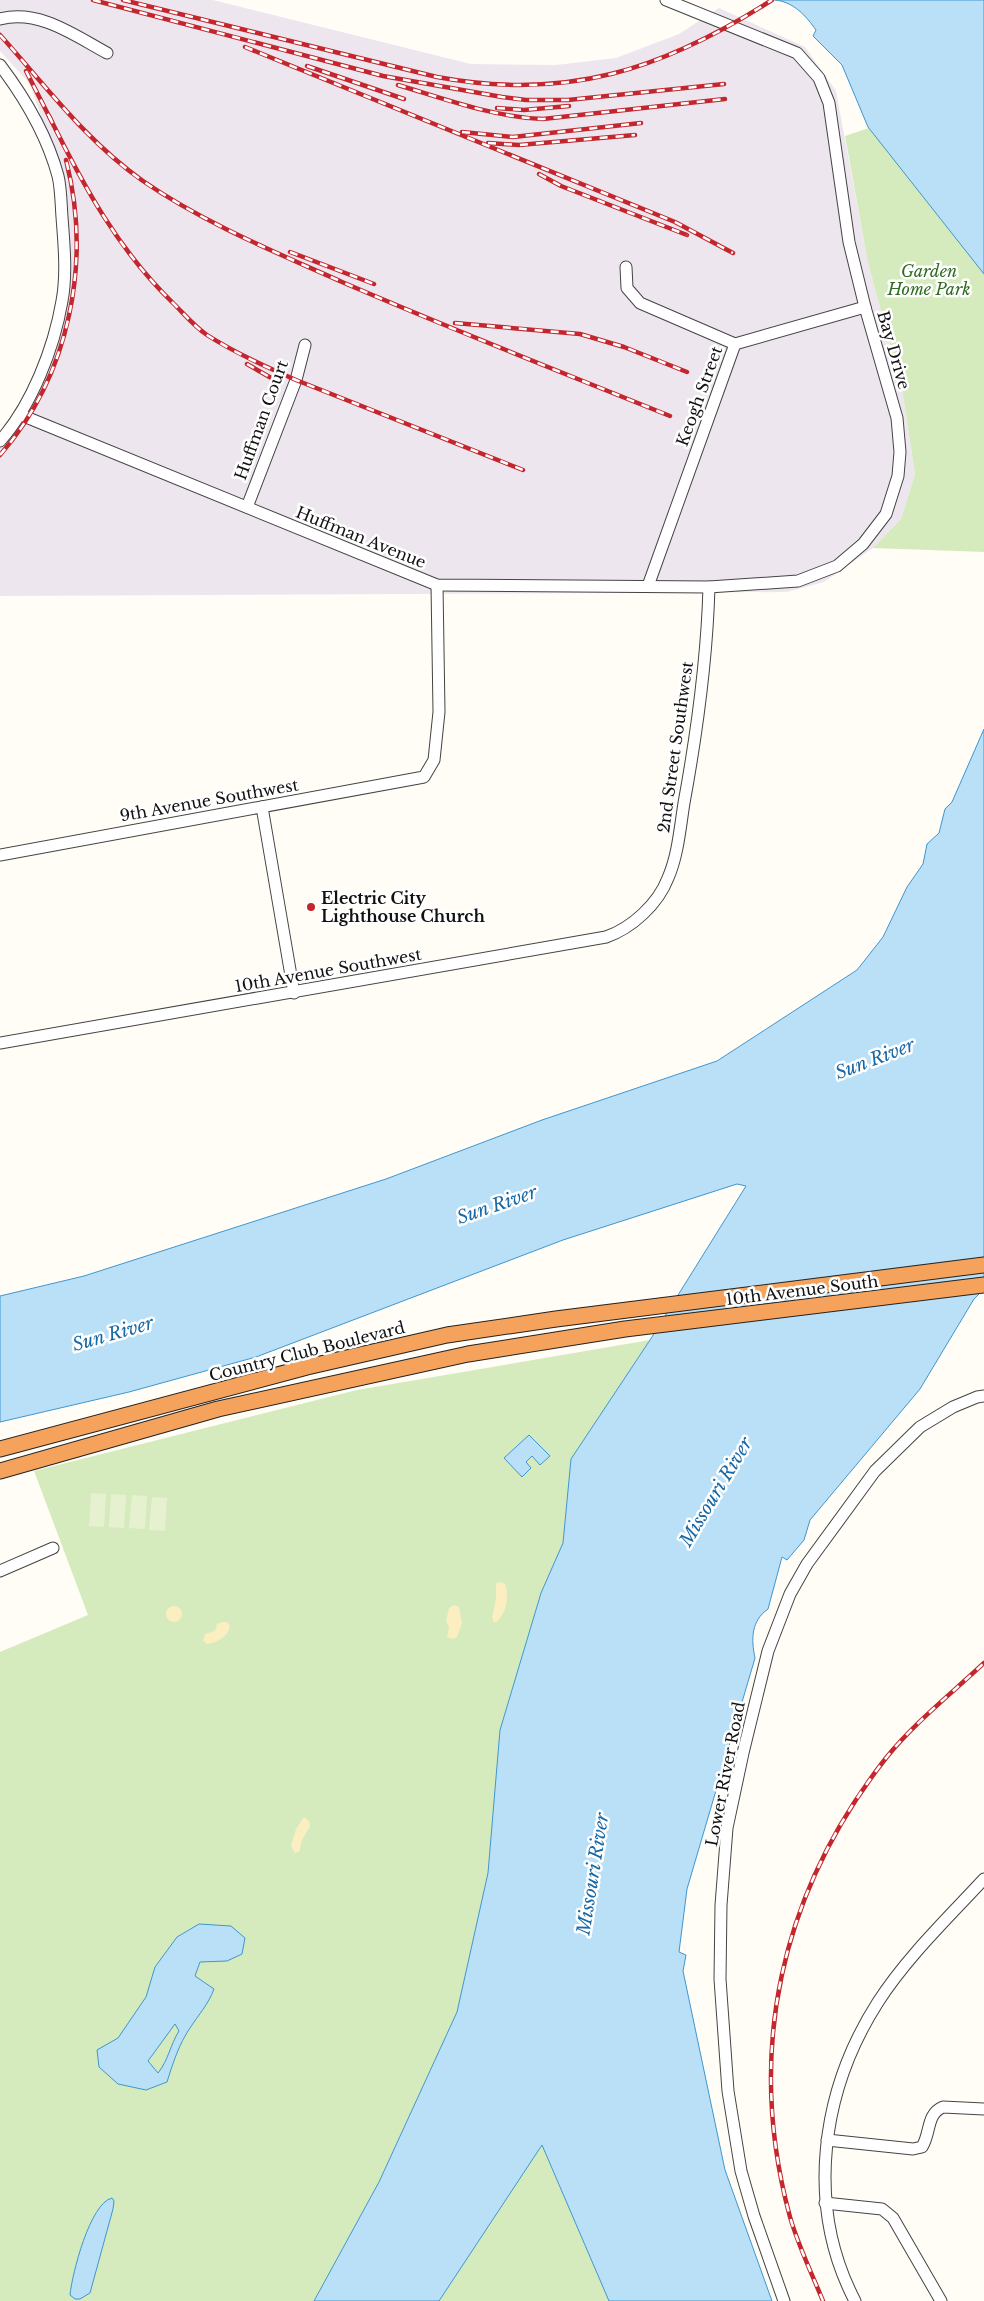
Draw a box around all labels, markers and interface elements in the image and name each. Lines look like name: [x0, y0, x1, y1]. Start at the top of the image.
park label: Garden Home Park: [887, 261, 970, 299]
street label: Bay Drive: [873, 308, 915, 392]
street label: Keogh Street: [672, 343, 726, 449]
street label: Huffman Court: [230, 357, 292, 483]
street label: Huffman Avenue: [293, 502, 429, 572]
street label: 2nd Street Southwest: [653, 660, 697, 834]
street label: 9th Avenue Southwest: [118, 774, 300, 826]
place label: Electric City Lighthouse Church: [321, 888, 485, 926]
marker: Electric City Lighthouse Church: [305, 901, 317, 913]
street label: 10th Avenue Southwest: [233, 944, 423, 996]
water label: Sun River: [832, 1034, 919, 1084]
water label: Sun River: [454, 1181, 541, 1229]
street label: 10th Avenue South: [725, 1271, 879, 1309]
water label: Sun River: [70, 1312, 157, 1356]
street label: Country Club Boulevard: [207, 1317, 407, 1385]
water label: Missouri River: [674, 1433, 758, 1551]
street label: Lower River Road: [701, 1700, 749, 1848]
water label: Missouri River: [572, 1811, 614, 1938]

